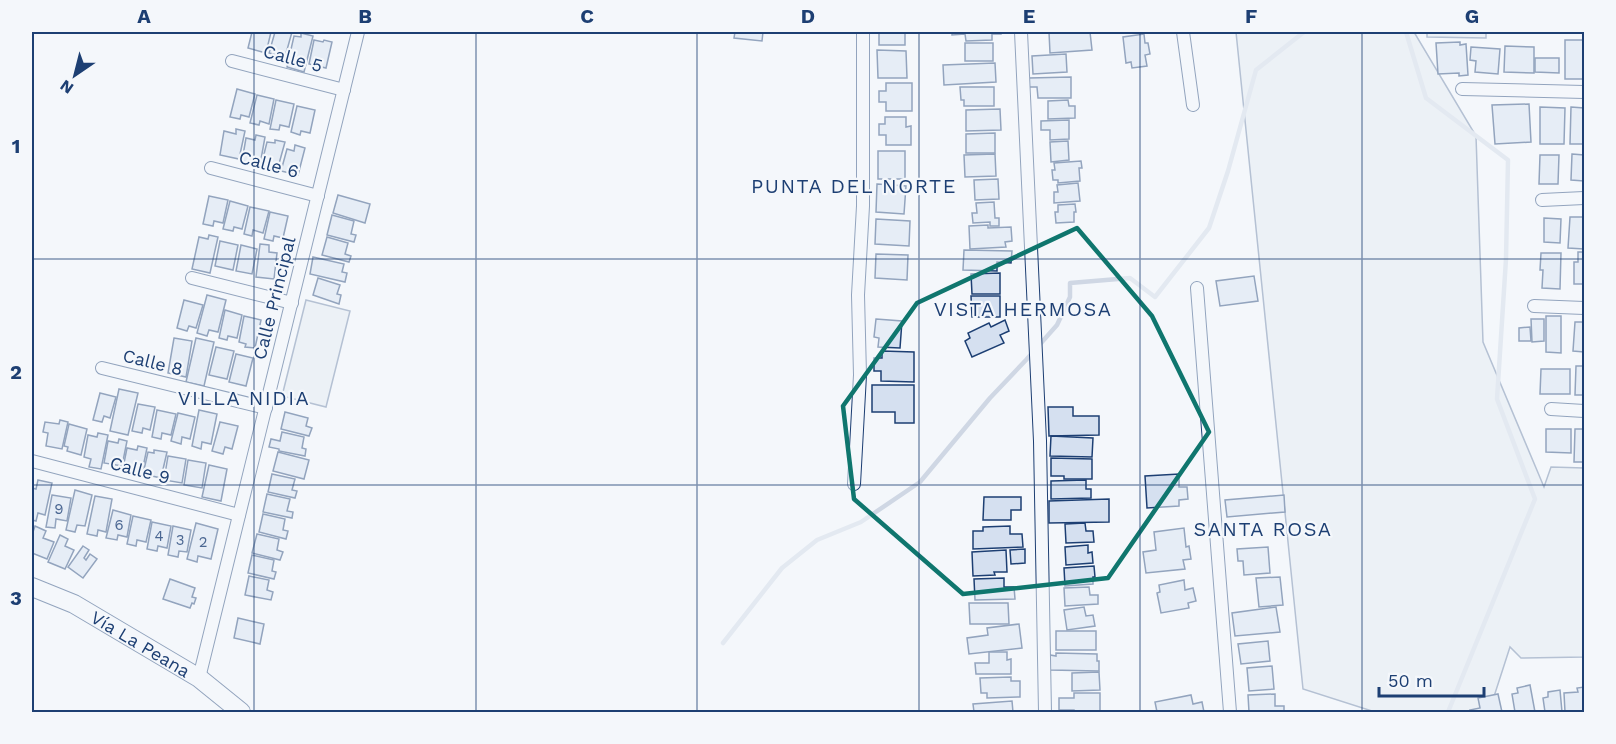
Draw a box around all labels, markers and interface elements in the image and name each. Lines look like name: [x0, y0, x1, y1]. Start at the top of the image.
text: A: [137, 4, 151, 28]
text: B: [358, 4, 372, 28]
text: C: [580, 4, 594, 28]
text: D: [801, 4, 815, 28]
text: E: [1023, 4, 1035, 28]
text: F: [1245, 4, 1257, 28]
text: G: [1465, 4, 1479, 28]
street label: Calle 5: [261, 40, 325, 76]
north arrow: [45, 45, 105, 105]
text: N: [56, 76, 77, 98]
text: 1: [12, 134, 20, 158]
street label: Calle 6: [237, 146, 301, 182]
district label: PUNTA DEL NORTE: [751, 174, 957, 198]
street label: Calle Principal: [249, 234, 300, 362]
district label: VISTA HERMOSA: [934, 297, 1112, 321]
street label: Calle 8: [121, 344, 185, 380]
text: 2: [10, 360, 22, 384]
district label: VILLA NIDIA: [178, 386, 310, 410]
street label: Calle 9: [108, 452, 172, 488]
house number: 9: [54, 500, 64, 518]
house number: 6: [114, 516, 124, 534]
district label: SANTA ROSA: [1194, 517, 1333, 541]
house number: 4: [154, 527, 164, 545]
house number: 3: [176, 531, 184, 549]
house number: 2: [199, 533, 207, 551]
text: 3: [10, 586, 22, 610]
street label: Vía La Peana: [87, 606, 194, 681]
scale bar: [1379, 660, 1484, 698]
text: 50 m: [1388, 670, 1433, 691]

